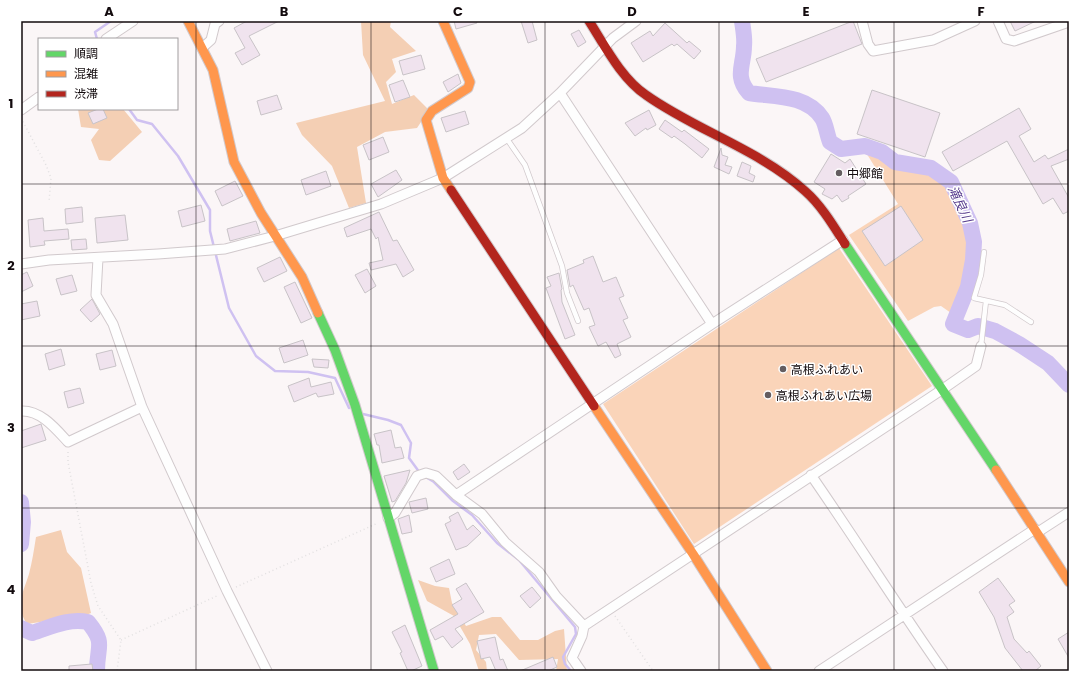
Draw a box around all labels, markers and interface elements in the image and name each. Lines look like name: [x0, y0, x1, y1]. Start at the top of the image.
text: A: [104, 2, 114, 21]
text: B: [280, 2, 289, 21]
text: C: [453, 2, 463, 21]
text: D: [627, 2, 637, 21]
text: E: [802, 2, 810, 21]
text: F: [977, 2, 985, 21]
legend: [38, 38, 178, 110]
text: 順調: [74, 45, 98, 62]
text: 混雑: [74, 65, 98, 82]
text: 渋滞: [74, 85, 98, 102]
text: 1: [9, 94, 13, 113]
place label: 中郷館: [847, 165, 883, 182]
marker: 中郷館: [834, 168, 844, 178]
water label: 滝良川: [943, 182, 978, 227]
text: 2: [7, 256, 15, 275]
place label: 高根ふれあい: [791, 361, 863, 378]
marker: 高根ふれあい: [778, 364, 788, 374]
place label: 高根ふれあい広場: [776, 387, 872, 404]
marker: 高根ふれあい広場: [763, 390, 773, 400]
text: 3: [7, 418, 15, 437]
text: 4: [7, 580, 16, 599]

